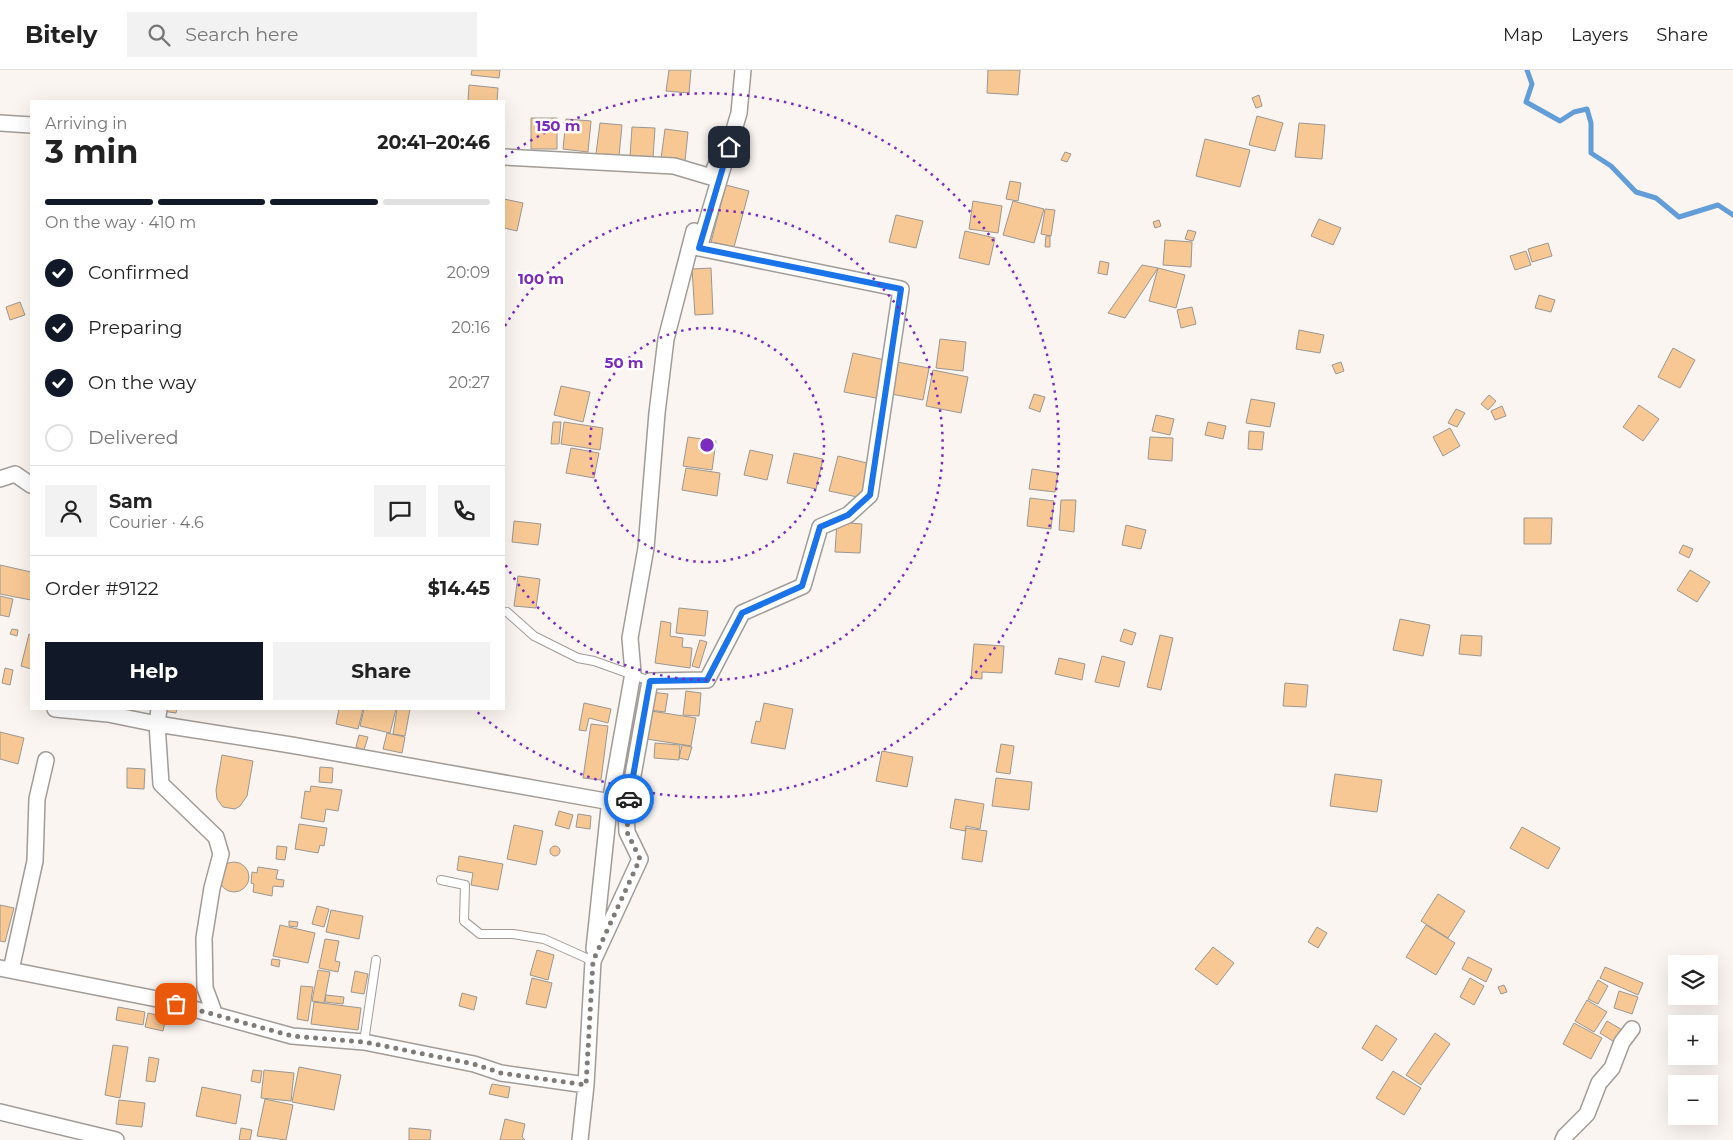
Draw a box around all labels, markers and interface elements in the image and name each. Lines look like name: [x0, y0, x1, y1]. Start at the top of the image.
search box: [127, 12, 477, 57]
text: Bitely: [25, 20, 97, 49]
icon: search: [145, 21, 173, 49]
text: Search here: [185, 23, 298, 46]
text: Map: [1503, 24, 1543, 46]
text: Layers: [1571, 24, 1628, 46]
text: Share: [1656, 24, 1708, 46]
text: Arriving in: [45, 114, 127, 133]
text: 150 m: [536, 116, 580, 135]
pin: [708, 126, 750, 168]
text: 20:41–20:46: [377, 131, 490, 154]
text: 3 min: [45, 132, 138, 171]
icon: home: [715, 133, 743, 161]
text: On the way · 410 m: [45, 213, 196, 232]
icon: check: [45, 259, 73, 287]
text: Confirmed: [88, 261, 189, 284]
text: 20:09: [447, 263, 490, 282]
text: 100 m: [518, 269, 564, 288]
icon: check: [45, 314, 73, 342]
text: Preparing: [88, 316, 183, 339]
text: 20:16: [451, 318, 490, 337]
text: 50 m: [604, 353, 644, 372]
icon: check: [45, 369, 73, 397]
text: On the way: [88, 371, 196, 394]
text: 20:27: [448, 373, 490, 392]
text: Delivered: [88, 426, 179, 449]
centre of rings: [698, 436, 716, 454]
button: person: [45, 485, 97, 537]
button: chat: [374, 485, 426, 537]
button: phone: [438, 485, 490, 537]
text: Sam: [109, 490, 153, 513]
text: Courier · 4.6: [109, 513, 204, 532]
text: Order #9122: [45, 577, 159, 600]
text: $14.45: [428, 577, 490, 600]
button: Help: [45, 642, 263, 700]
button: Share: [273, 642, 490, 700]
courier: [604, 774, 654, 824]
icon: car: [615, 785, 643, 813]
map controls: [1668, 955, 1718, 1125]
button: layers: [1668, 955, 1718, 1005]
pin: [155, 983, 197, 1025]
icon: bag: [162, 990, 190, 1018]
button: +: [1668, 1015, 1718, 1065]
button: −: [1668, 1075, 1718, 1125]

